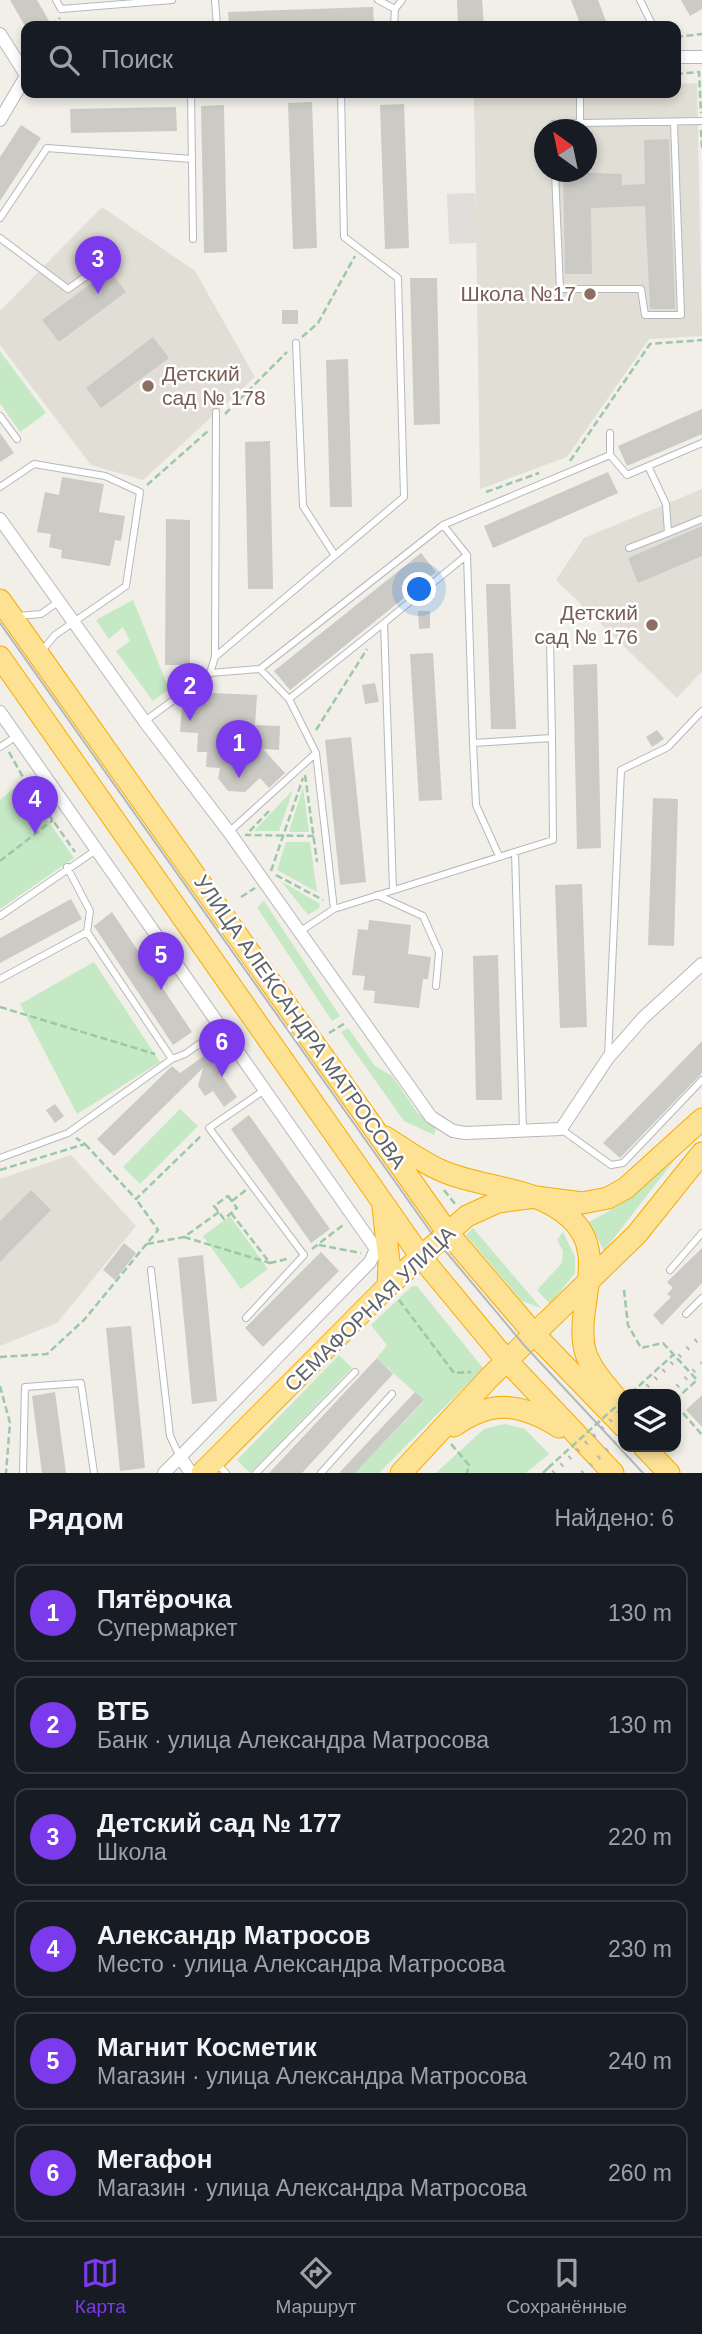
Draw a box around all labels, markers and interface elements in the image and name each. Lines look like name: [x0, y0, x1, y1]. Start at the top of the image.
search box: [21, 21, 681, 98]
icon: search: [45, 41, 83, 79]
text: Поиск: [101, 44, 173, 74]
north arrow: [534, 119, 597, 182]
pin: 3: [75, 236, 121, 294]
place label: Школа №17: [460, 282, 576, 305]
marker: Школа №17: [582, 286, 598, 302]
place label: Детский сад № 178: [162, 362, 266, 409]
marker: Детский сад № 178: [140, 378, 156, 394]
your location: [402, 572, 436, 606]
place label: Детский сад № 176: [534, 601, 638, 648]
marker: Детский сад № 176: [644, 617, 660, 633]
pin: 2: [167, 663, 213, 721]
pin: 1: [216, 720, 262, 778]
pin: 4: [12, 776, 58, 834]
street label: УЛИЦА АЛЕКСАНДРА МАТРОСОВА: [190, 871, 411, 1173]
pin: 5: [138, 932, 184, 990]
pin: 6: [199, 1019, 245, 1077]
street label: СЕМАФОРНАЯ УЛИЦА: [280, 1221, 459, 1396]
map controls: [618, 1389, 681, 1452]
button: layers: [618, 1389, 681, 1452]
text: Рядом: [28, 1502, 124, 1535]
text: Найдено: 6: [554, 1505, 674, 1531]
text: Пятёрочка: [97, 1584, 232, 1614]
text: 1: [47, 1600, 59, 1626]
text: 130 m: [608, 1600, 672, 1626]
text: Супермаркет: [97, 1615, 237, 1641]
text: ВТБ: [97, 1696, 149, 1726]
text: 2: [47, 1712, 59, 1738]
text: 130 m: [608, 1712, 672, 1738]
text: Банк · улица Александра Матросова: [97, 1727, 489, 1753]
text: Детский сад № 177: [97, 1808, 342, 1838]
text: 3: [47, 1824, 59, 1850]
text: 220 m: [608, 1824, 672, 1850]
text: Школа: [97, 1839, 167, 1865]
text: Александр Матросов: [97, 1920, 371, 1950]
text: 4: [47, 1936, 59, 1962]
text: 230 m: [608, 1936, 672, 1962]
text: Место · улица Александра Матросова: [97, 1951, 505, 1977]
text: Магнит Косметик: [97, 2032, 317, 2062]
text: 5: [47, 2048, 59, 2074]
text: 240 m: [608, 2048, 672, 2074]
text: Магазин · улица Александра Матросова: [97, 2063, 527, 2089]
text: Мегафон: [97, 2144, 212, 2174]
text: 6: [47, 2160, 59, 2186]
text: 260 m: [608, 2160, 672, 2186]
text: Магазин · улица Александра Матросова: [97, 2175, 527, 2201]
tab: Карта: [75, 2254, 126, 2318]
tab: Маршрут: [275, 2254, 356, 2318]
tab: Сохранённые: [506, 2254, 627, 2318]

